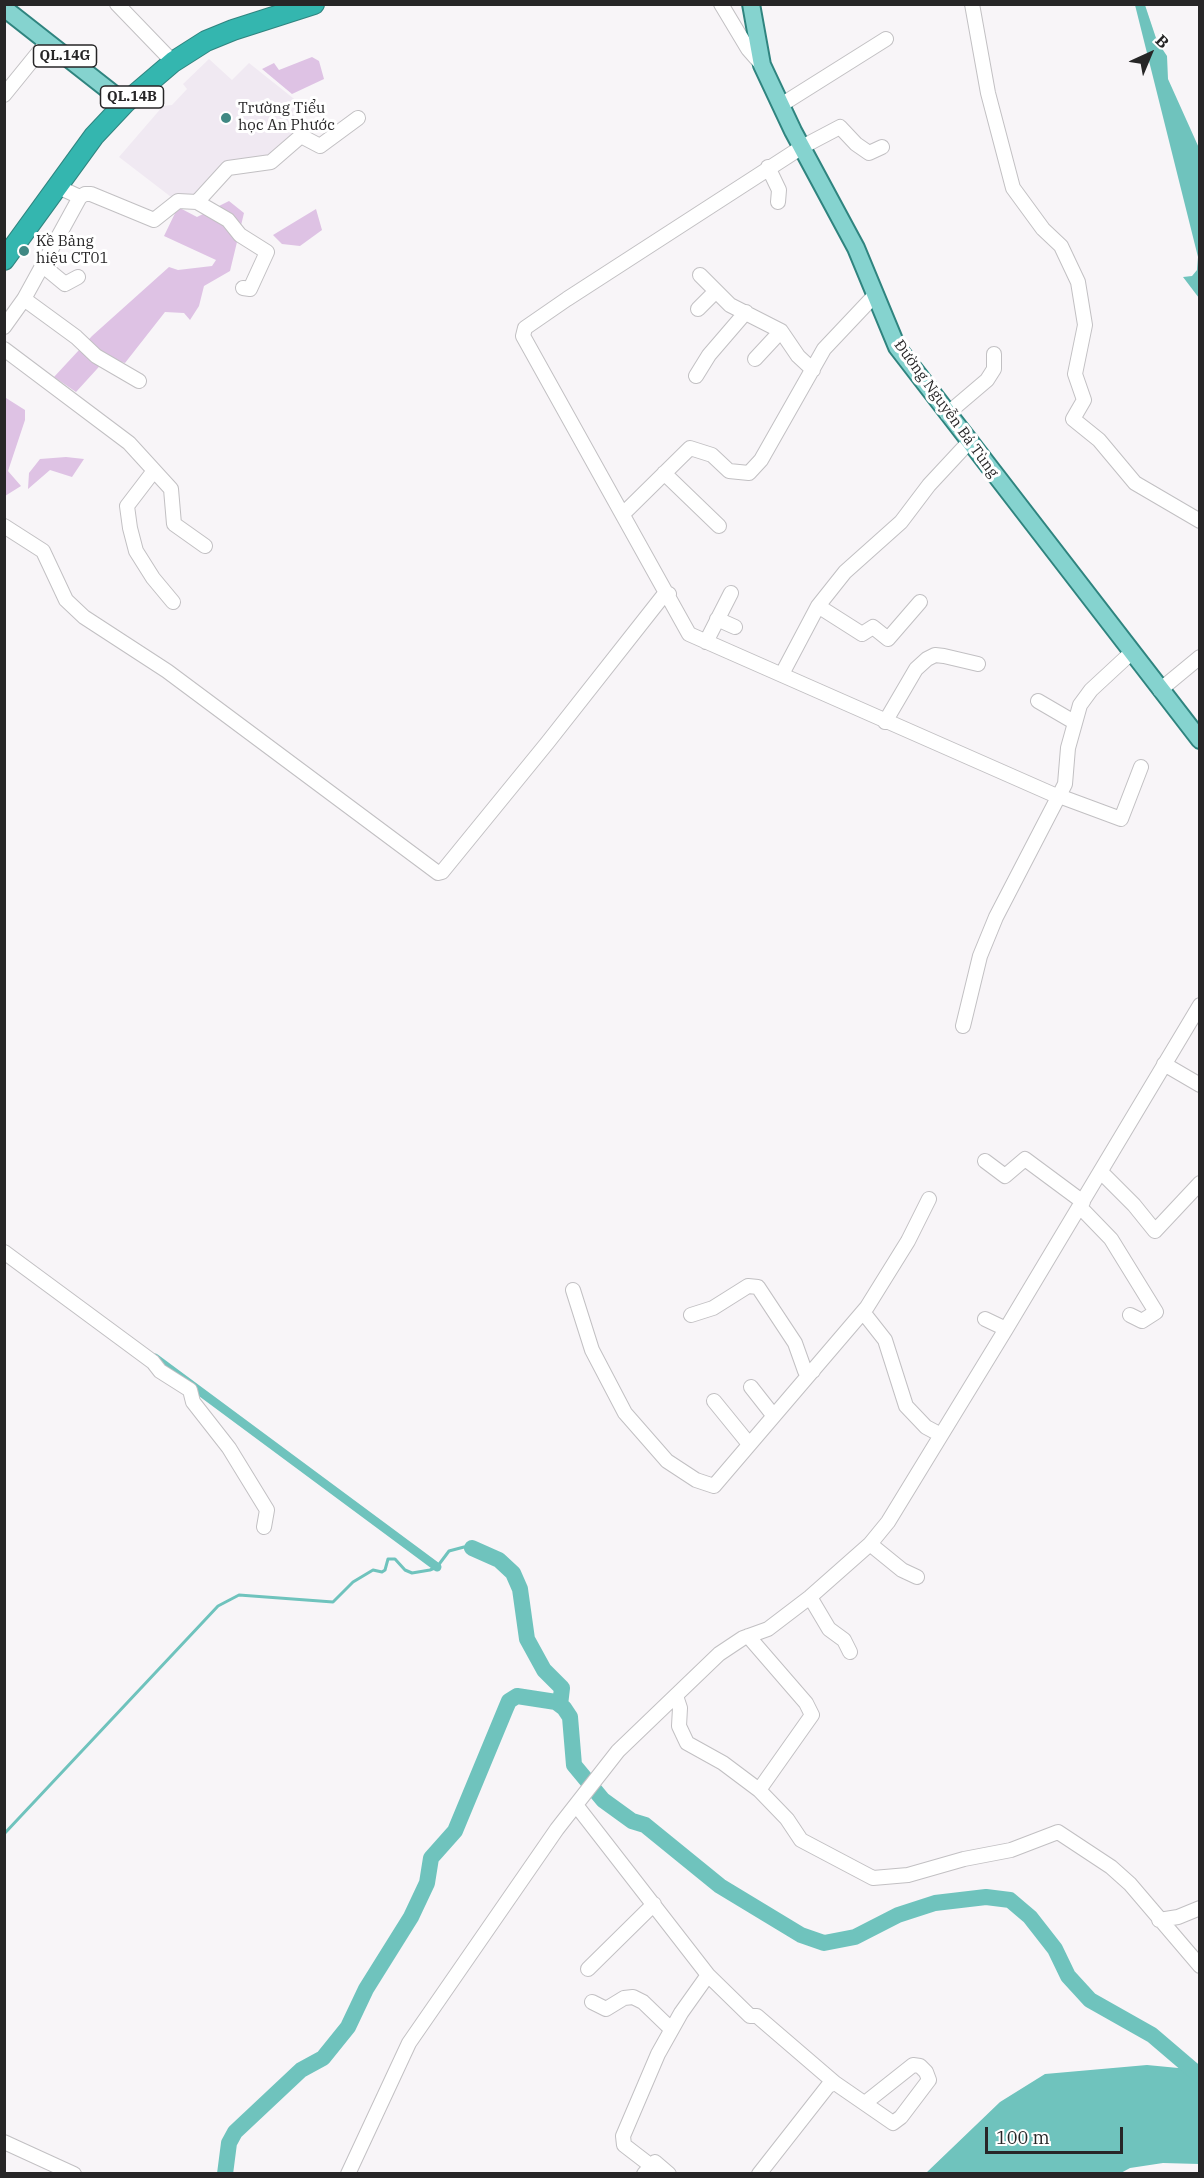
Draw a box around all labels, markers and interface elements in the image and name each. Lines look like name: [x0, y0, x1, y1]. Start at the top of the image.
north arrow: [1120, 24, 1180, 84]
text: B: [1151, 30, 1173, 52]
road number: QL.14G: [34, 45, 97, 67]
road number: QL.14B: [100, 86, 164, 108]
place label: Trường Tiểu học An Phước: [238, 100, 335, 135]
marker: Trường Tiểu học An Phước: [219, 111, 233, 125]
place label: Kề Bảng hiệu CT01: [36, 233, 108, 268]
marker: Kề Bảng hiệu CT01: [17, 244, 31, 258]
street label: Đường Nguyễn Bá Tùng: [890, 337, 1002, 481]
scale bar: [988, 2115, 1126, 2153]
text: 100 m: [996, 2126, 1050, 2149]

